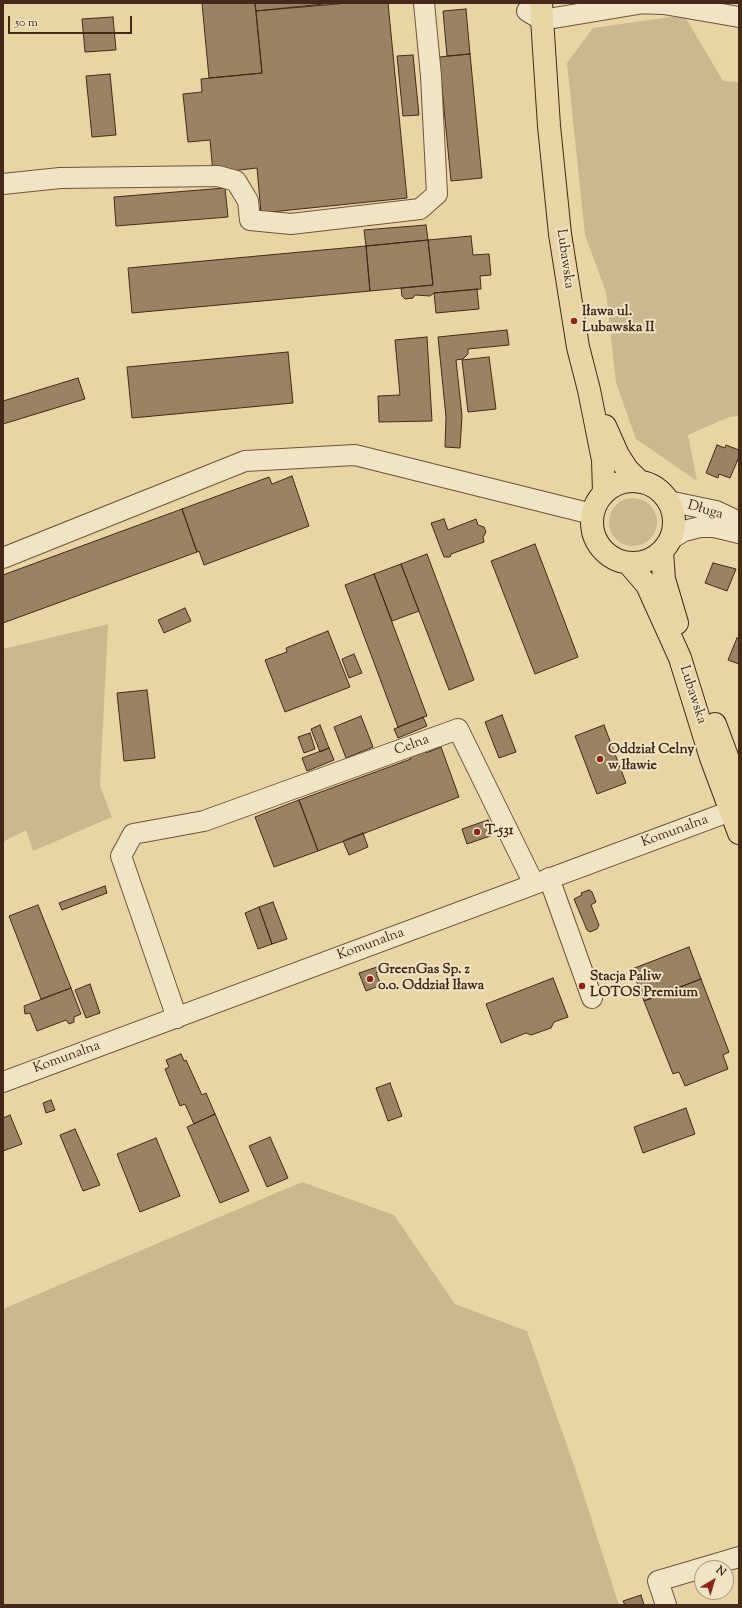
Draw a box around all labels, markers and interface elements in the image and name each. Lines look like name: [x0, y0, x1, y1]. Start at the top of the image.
scale bar: [10, 8, 134, 34]
text: 50 m: [15, 14, 38, 32]
street label: Lubawska: [551, 228, 577, 290]
place label: Iława ul. Lubawska II: [582, 305, 655, 338]
marker: Iława ul. Lubawska II: [569, 316, 579, 326]
street label: Długa: [685, 498, 725, 524]
street label: Lubawska: [675, 664, 709, 726]
street label: Celna: [392, 732, 432, 760]
place label: Oddział Celny w Iławie: [608, 743, 694, 776]
marker: Oddział Celny w Iławie: [595, 754, 605, 764]
street label: Komunalna: [639, 812, 711, 852]
place label: T-531: [485, 824, 514, 840]
marker: T-531: [472, 827, 482, 837]
street label: Komunalna: [335, 925, 407, 965]
place label: GreenGas Sp. z o.o. Oddział Iława: [378, 963, 484, 996]
place label: Stacja Paliw LOTOS Premium: [590, 970, 698, 1002]
marker: GreenGas Sp. z o.o. Oddział Iława: [365, 974, 375, 984]
marker: Stacja Paliw LOTOS Premium: [577, 981, 587, 991]
street label: Komunalna: [31, 1038, 103, 1078]
north arrow: [694, 1560, 734, 1600]
text: N: [712, 1562, 729, 1580]

